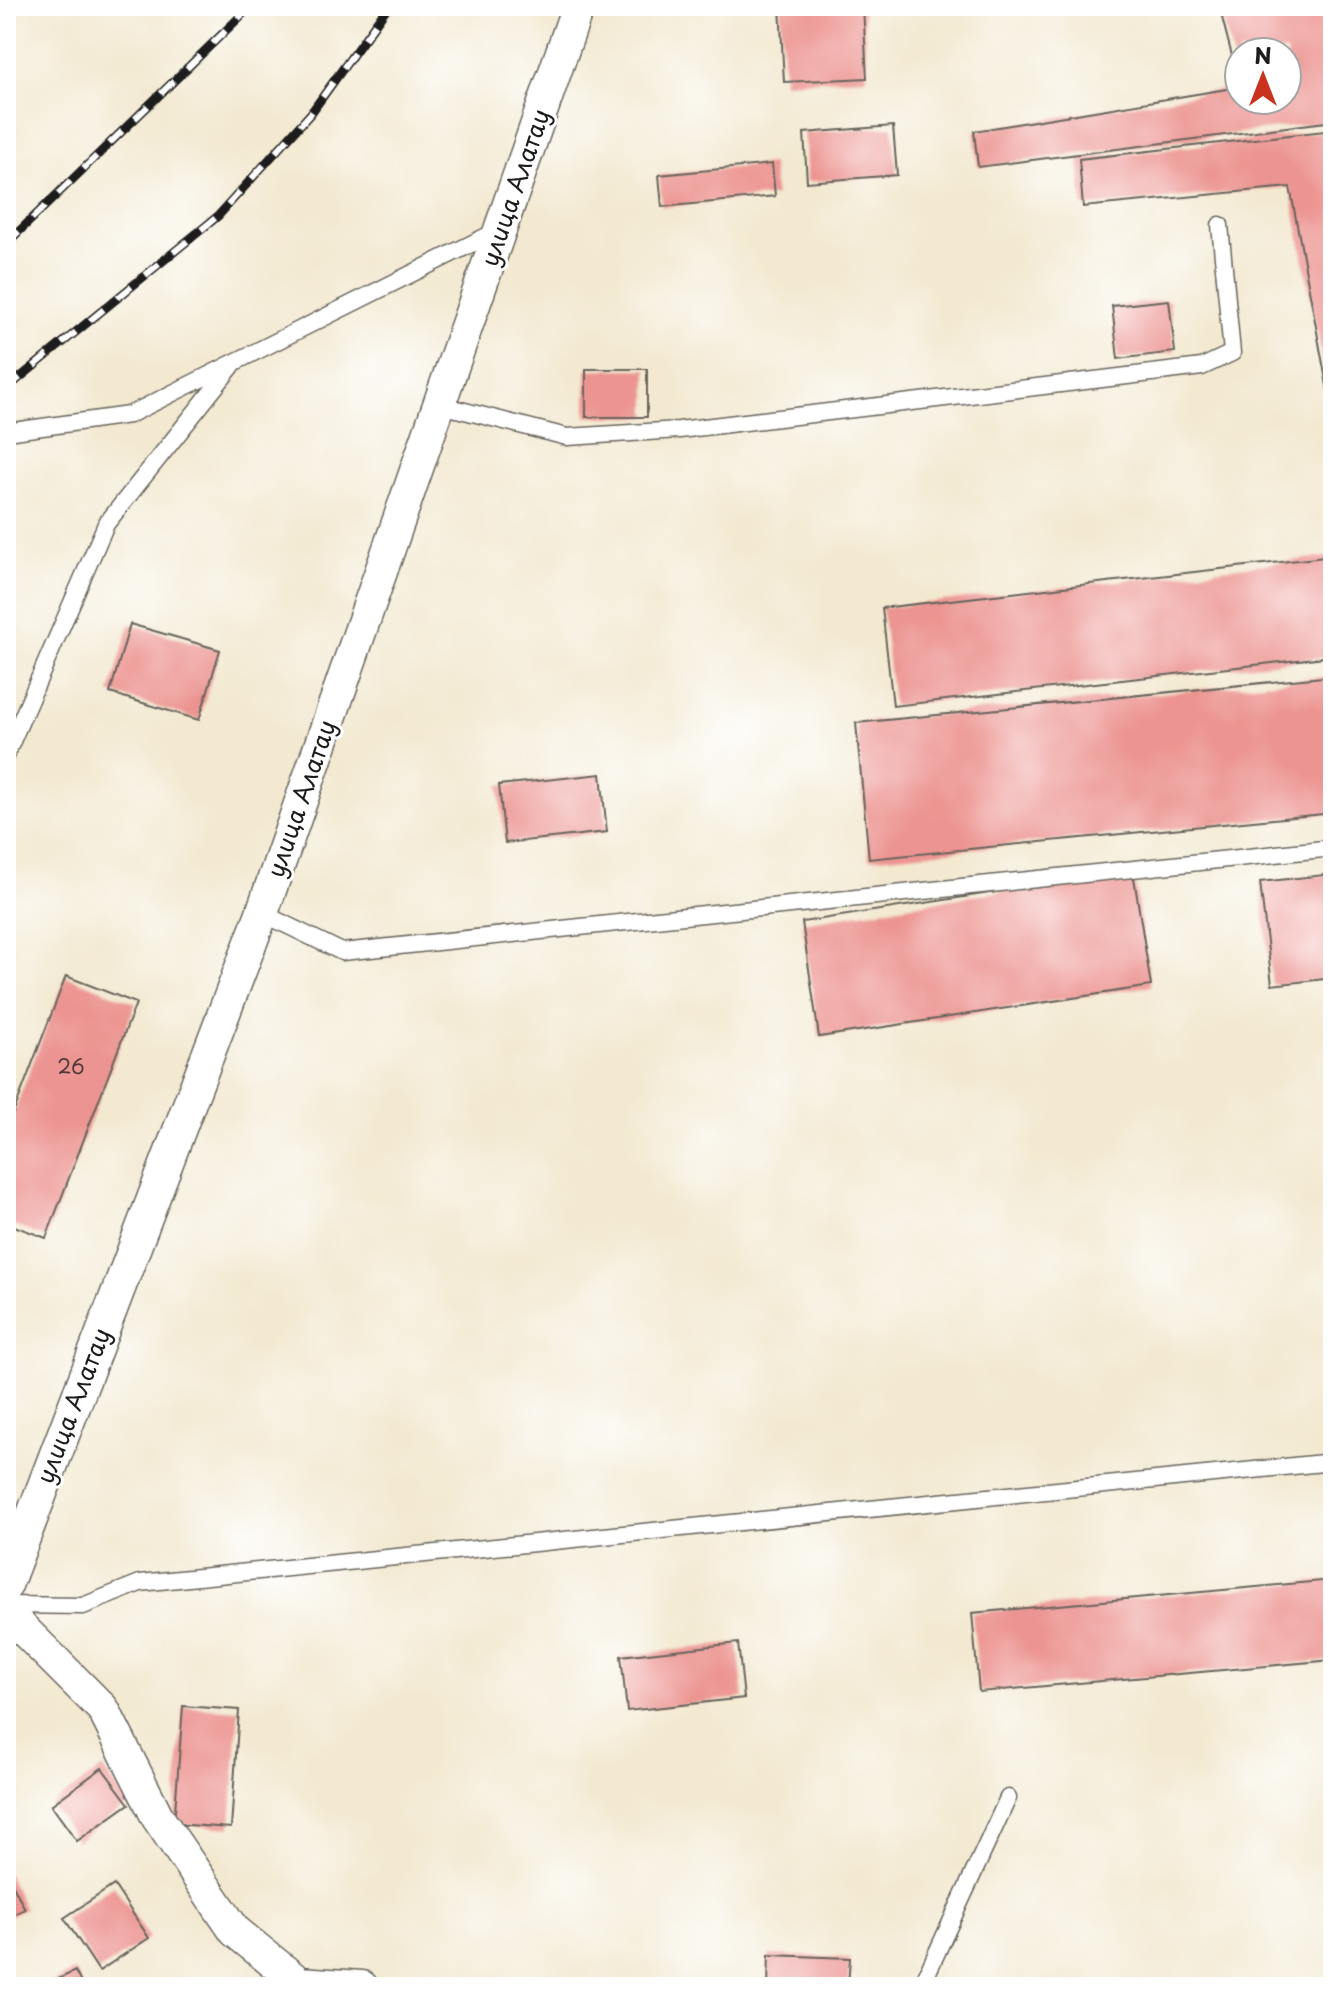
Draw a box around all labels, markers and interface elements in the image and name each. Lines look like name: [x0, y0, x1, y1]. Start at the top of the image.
north arrow: [1223, 36, 1303, 116]
text: N: [1254, 38, 1272, 71]
street label: улица Алатау: [470, 104, 558, 271]
street label: улица Алатау: [256, 715, 344, 882]
house number: 26: [57, 1051, 85, 1081]
street label: улица Алатау: [26, 1322, 118, 1488]

